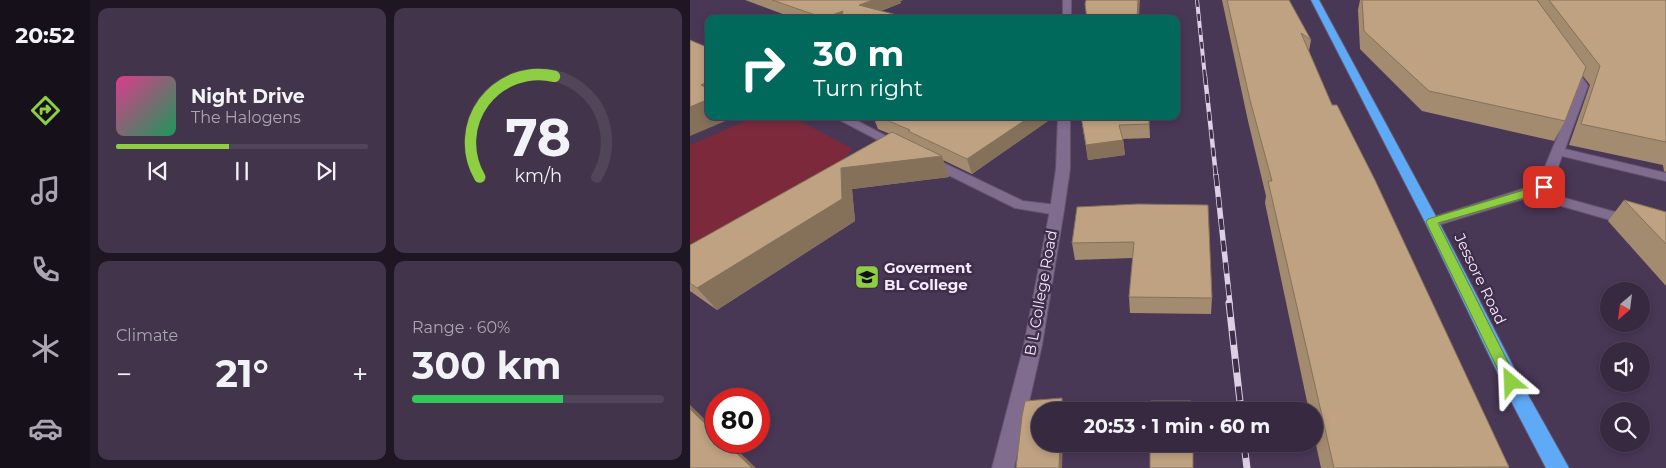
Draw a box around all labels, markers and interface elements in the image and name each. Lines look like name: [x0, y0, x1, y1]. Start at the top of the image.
text: 20:52: [15, 22, 75, 49]
text: 30 m: [813, 32, 904, 75]
icon: right: [730, 35, 795, 100]
text: Turn right: [813, 75, 923, 102]
text: Night Drive: [191, 85, 305, 108]
icon: directions: [28, 93, 63, 128]
text: 78: [505, 106, 571, 169]
text: The Halogens: [191, 108, 301, 127]
icon: previous: [144, 157, 172, 185]
icon: pause: [228, 157, 256, 185]
icon: next: [312, 157, 340, 185]
text: km/h: [514, 165, 562, 186]
pin: [1523, 166, 1565, 208]
icon: music: [28, 173, 63, 208]
icon: arrive: [1530, 173, 1558, 201]
street label: B L College Road: [1020, 229, 1061, 357]
street label: Jessore Road: [1450, 229, 1511, 327]
icon: phone: [28, 252, 63, 287]
place label: Goverment BL College: [884, 258, 972, 294]
school or university icon: Goverment BL College: [854, 264, 880, 290]
north arrow: [1600, 282, 1650, 332]
map controls: [1600, 282, 1650, 452]
text: Range · 60%: [412, 318, 510, 337]
text: Climate: [116, 326, 178, 345]
icon: climate: [28, 331, 63, 366]
text: 300 km: [412, 342, 561, 389]
button: sound: [1600, 342, 1650, 392]
text: 21°: [215, 350, 269, 397]
position arrow: [1484, 355, 1536, 407]
text: −: [116, 357, 132, 391]
text: +: [352, 357, 368, 391]
speed limit sign: 80: [705, 388, 770, 453]
button: search: [1600, 402, 1650, 452]
icon: car: [28, 411, 63, 446]
text: 20:53 · 1 min · 60 m: [1084, 415, 1270, 438]

